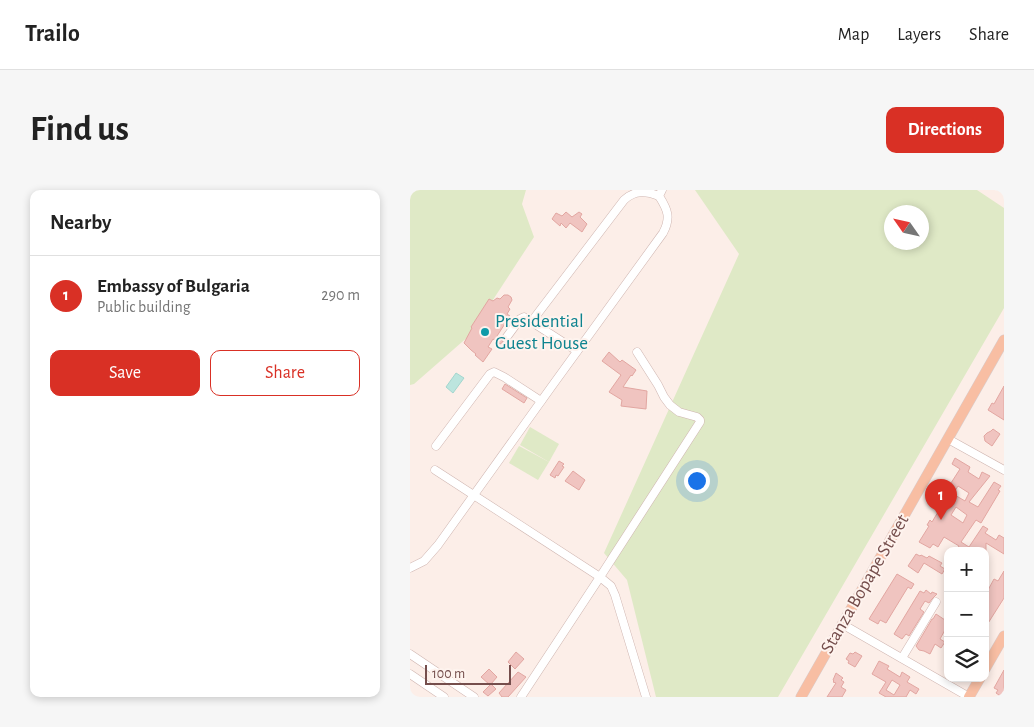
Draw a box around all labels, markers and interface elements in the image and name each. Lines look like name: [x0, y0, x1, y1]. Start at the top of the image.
text: Trailo: [25, 22, 80, 46]
text: Map: [838, 26, 869, 44]
text: Layers: [897, 26, 941, 44]
text: Share: [969, 26, 1009, 44]
button: Directions: [886, 107, 1004, 153]
text: Find us: [30, 112, 129, 147]
north arrow: [884, 205, 929, 250]
text: Nearby: [50, 212, 111, 233]
text: Embassy of Bulgaria: [97, 277, 250, 296]
text: 1: [63, 287, 69, 303]
text: 290 m: [321, 287, 360, 303]
text: Public building: [97, 299, 191, 315]
place label: Presidential Guest House: [495, 312, 588, 353]
marker: Presidential Guest House: [479, 326, 491, 338]
button: Save: [50, 350, 200, 396]
button: Share: [210, 350, 360, 396]
your location: [684, 468, 710, 494]
pin: 1: [925, 479, 957, 520]
street label: Stanza Bopape Street: [817, 511, 913, 657]
map controls: [944, 547, 989, 682]
button: +: [944, 547, 989, 592]
button: −: [944, 592, 989, 637]
button: layers: [944, 637, 989, 682]
scale bar: [425, 662, 511, 685]
text: 100 m: [432, 667, 465, 681]

